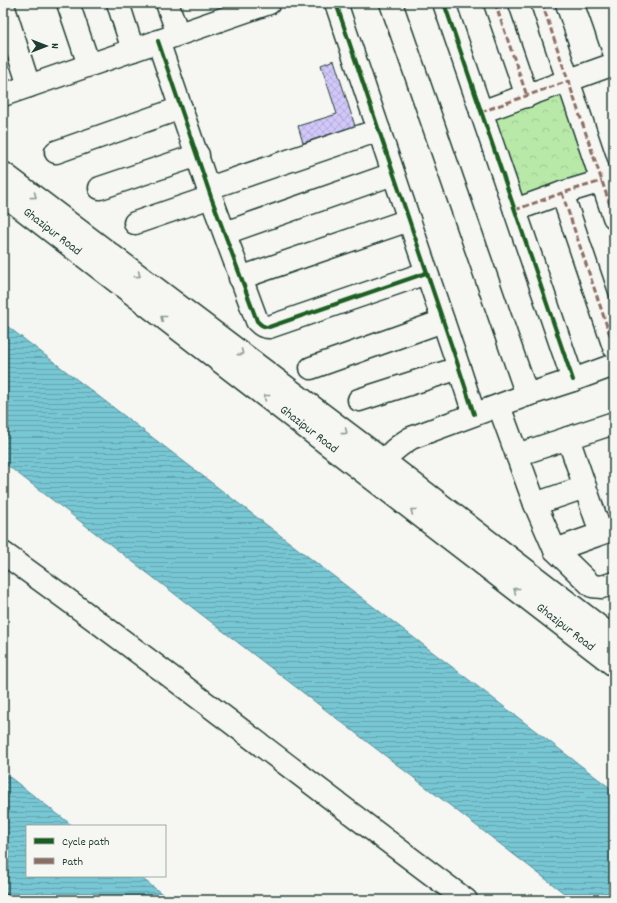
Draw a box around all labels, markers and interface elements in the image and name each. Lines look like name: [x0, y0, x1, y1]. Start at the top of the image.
north arrow: [26, 26, 66, 66]
text: N: [46, 43, 62, 49]
one-way arrow: [30, 191, 37, 198]
street label: Ghazipur Road: [19, 203, 86, 261]
one-way arrow: [133, 270, 140, 277]
one-way arrow: [161, 315, 168, 322]
one-way arrow: [237, 348, 244, 355]
one-way arrow: [264, 395, 271, 402]
street label: Ghazipur Road: [275, 401, 342, 458]
one-way arrow: [341, 427, 348, 435]
one-way arrow: [411, 509, 418, 516]
one-way arrow: [514, 588, 521, 595]
street label: Ghazipur Road: [532, 599, 599, 656]
legend: [26, 825, 166, 877]
text: Cycle path: [62, 834, 110, 851]
text: Path: [62, 854, 83, 871]

